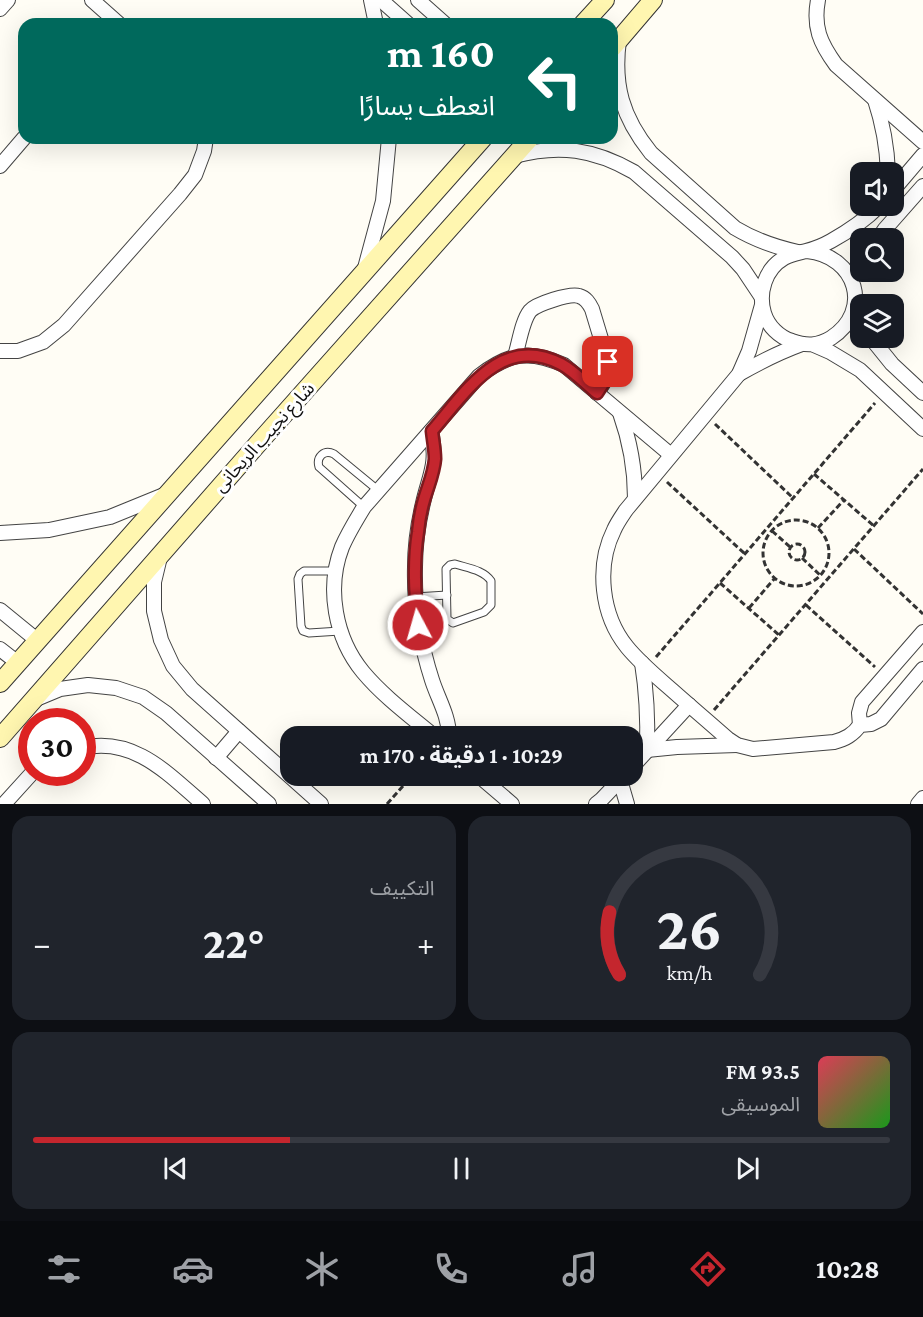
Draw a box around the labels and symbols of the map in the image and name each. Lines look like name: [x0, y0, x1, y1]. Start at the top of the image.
pin: [582, 336, 633, 387]
street label: شارع نجيب الريحانى: [210, 378, 321, 498]
position arrow: [386, 593, 450, 657]
speed limit sign: 30: [18, 708, 96, 786]

